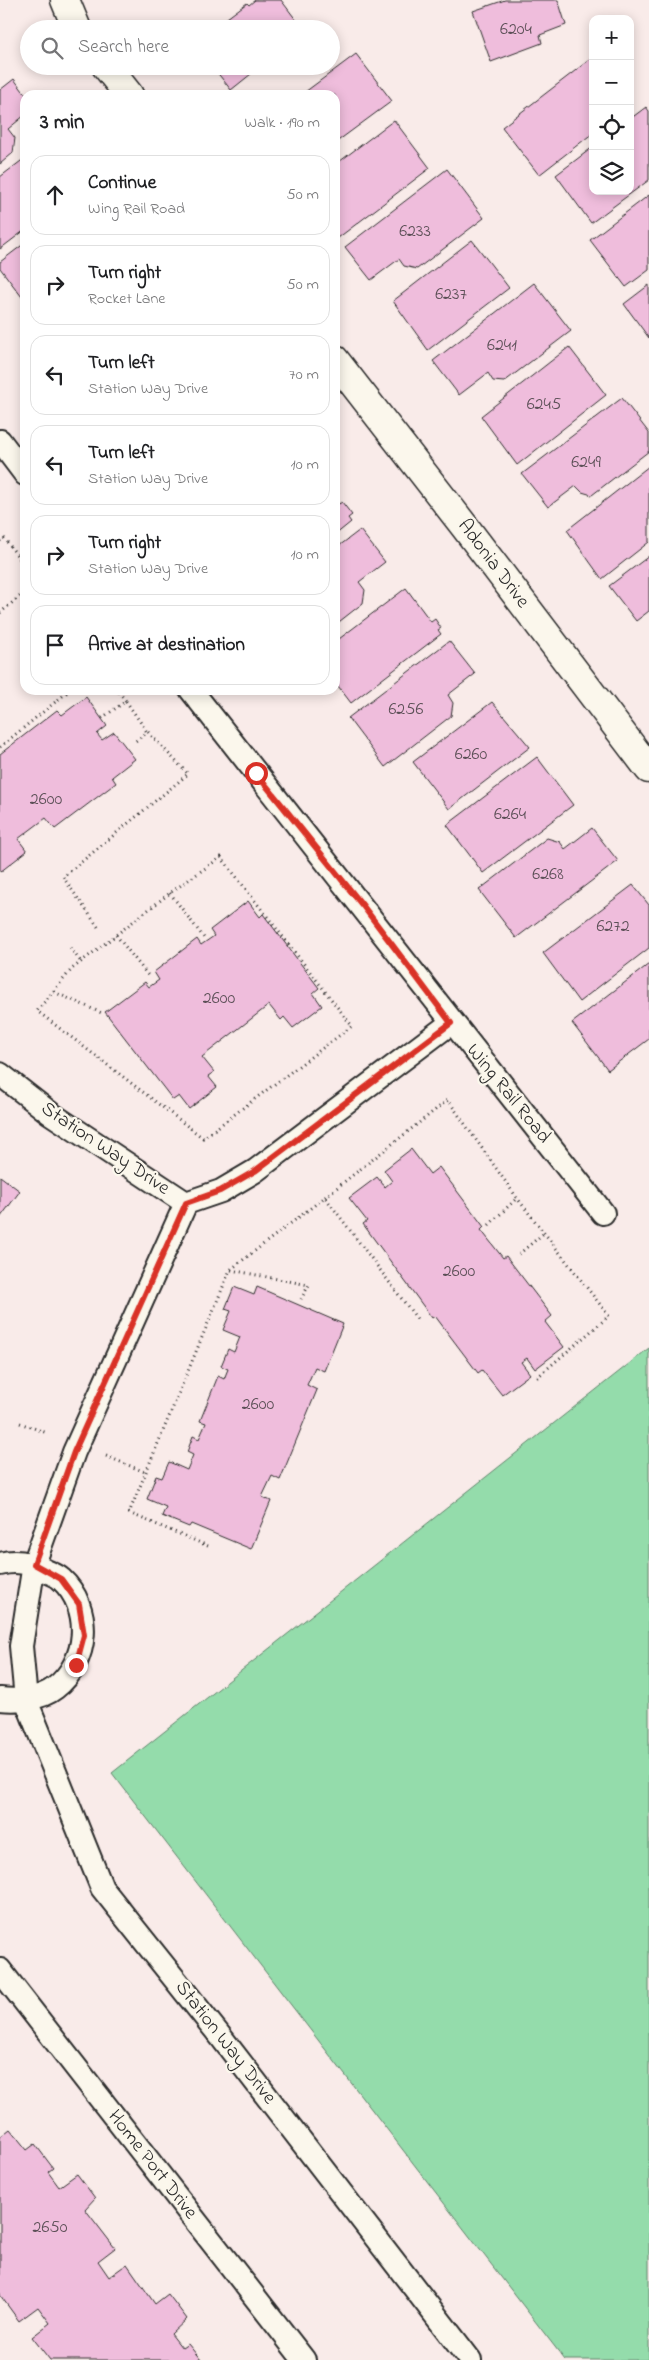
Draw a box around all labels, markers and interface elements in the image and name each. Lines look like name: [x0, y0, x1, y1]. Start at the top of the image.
map controls: [589, 15, 634, 195]
button: +: [589, 15, 634, 60]
house number: 6204: [500, 17, 533, 43]
search box: [20, 20, 340, 75]
icon: search: [38, 34, 66, 62]
text: Search here: [78, 34, 169, 61]
button: −: [589, 60, 634, 105]
button: locate: [589, 105, 634, 150]
text: 3 min: [40, 108, 84, 138]
text: Walk · 190 m: [245, 111, 320, 135]
button: layers: [589, 150, 634, 195]
text: Continue: [88, 170, 156, 197]
icon: ahead: [41, 181, 69, 209]
text: 50 m: [287, 183, 319, 207]
text: Wing Rail Road: [88, 197, 185, 221]
house number: 6233: [399, 219, 431, 245]
text: Turn right: [88, 260, 161, 287]
icon: right: [41, 271, 69, 299]
text: 50 m: [287, 273, 319, 297]
house number: 6237: [435, 282, 467, 308]
text: Rocket Lane: [88, 287, 165, 311]
house number: 6241: [487, 333, 517, 359]
text: Turn left: [88, 350, 155, 377]
icon: left: [41, 361, 69, 389]
text: 70 m: [289, 363, 319, 387]
text: Station Way Drive: [88, 377, 208, 401]
house number: 6245: [527, 392, 561, 418]
text: Turn left: [88, 440, 155, 467]
house number: 6249: [571, 450, 601, 476]
icon: left: [41, 451, 69, 479]
text: 10 m: [291, 453, 319, 477]
text: Station Way Drive: [88, 467, 208, 491]
street label: Adonia Drive: [450, 513, 536, 615]
text: Turn right: [88, 530, 161, 557]
icon: right: [41, 541, 69, 569]
text: 10 m: [291, 543, 319, 567]
text: Station Way Drive: [88, 557, 208, 581]
icon: arrive: [41, 631, 69, 659]
text: Arrive at destination: [88, 632, 245, 659]
house number: 6256: [388, 697, 424, 723]
house number: 6260: [455, 742, 488, 768]
route start: [245, 762, 268, 785]
house number: 2600: [30, 787, 62, 813]
house number: 6264: [494, 802, 527, 828]
house number: 6268: [532, 862, 564, 888]
house number: 6272: [596, 914, 630, 940]
house number: 2600: [203, 986, 235, 1012]
street label: Wing Rail Road: [458, 1038, 557, 1151]
street label: Station Way Drive: [35, 1095, 175, 1203]
house number: 2600: [443, 1259, 475, 1285]
house number: 2600: [242, 1392, 274, 1418]
route end: [65, 1654, 88, 1677]
street label: Station Way Drive: [167, 1975, 283, 2111]
street label: Home Port Drive: [100, 2104, 204, 2226]
house number: 2650: [33, 2215, 68, 2241]

